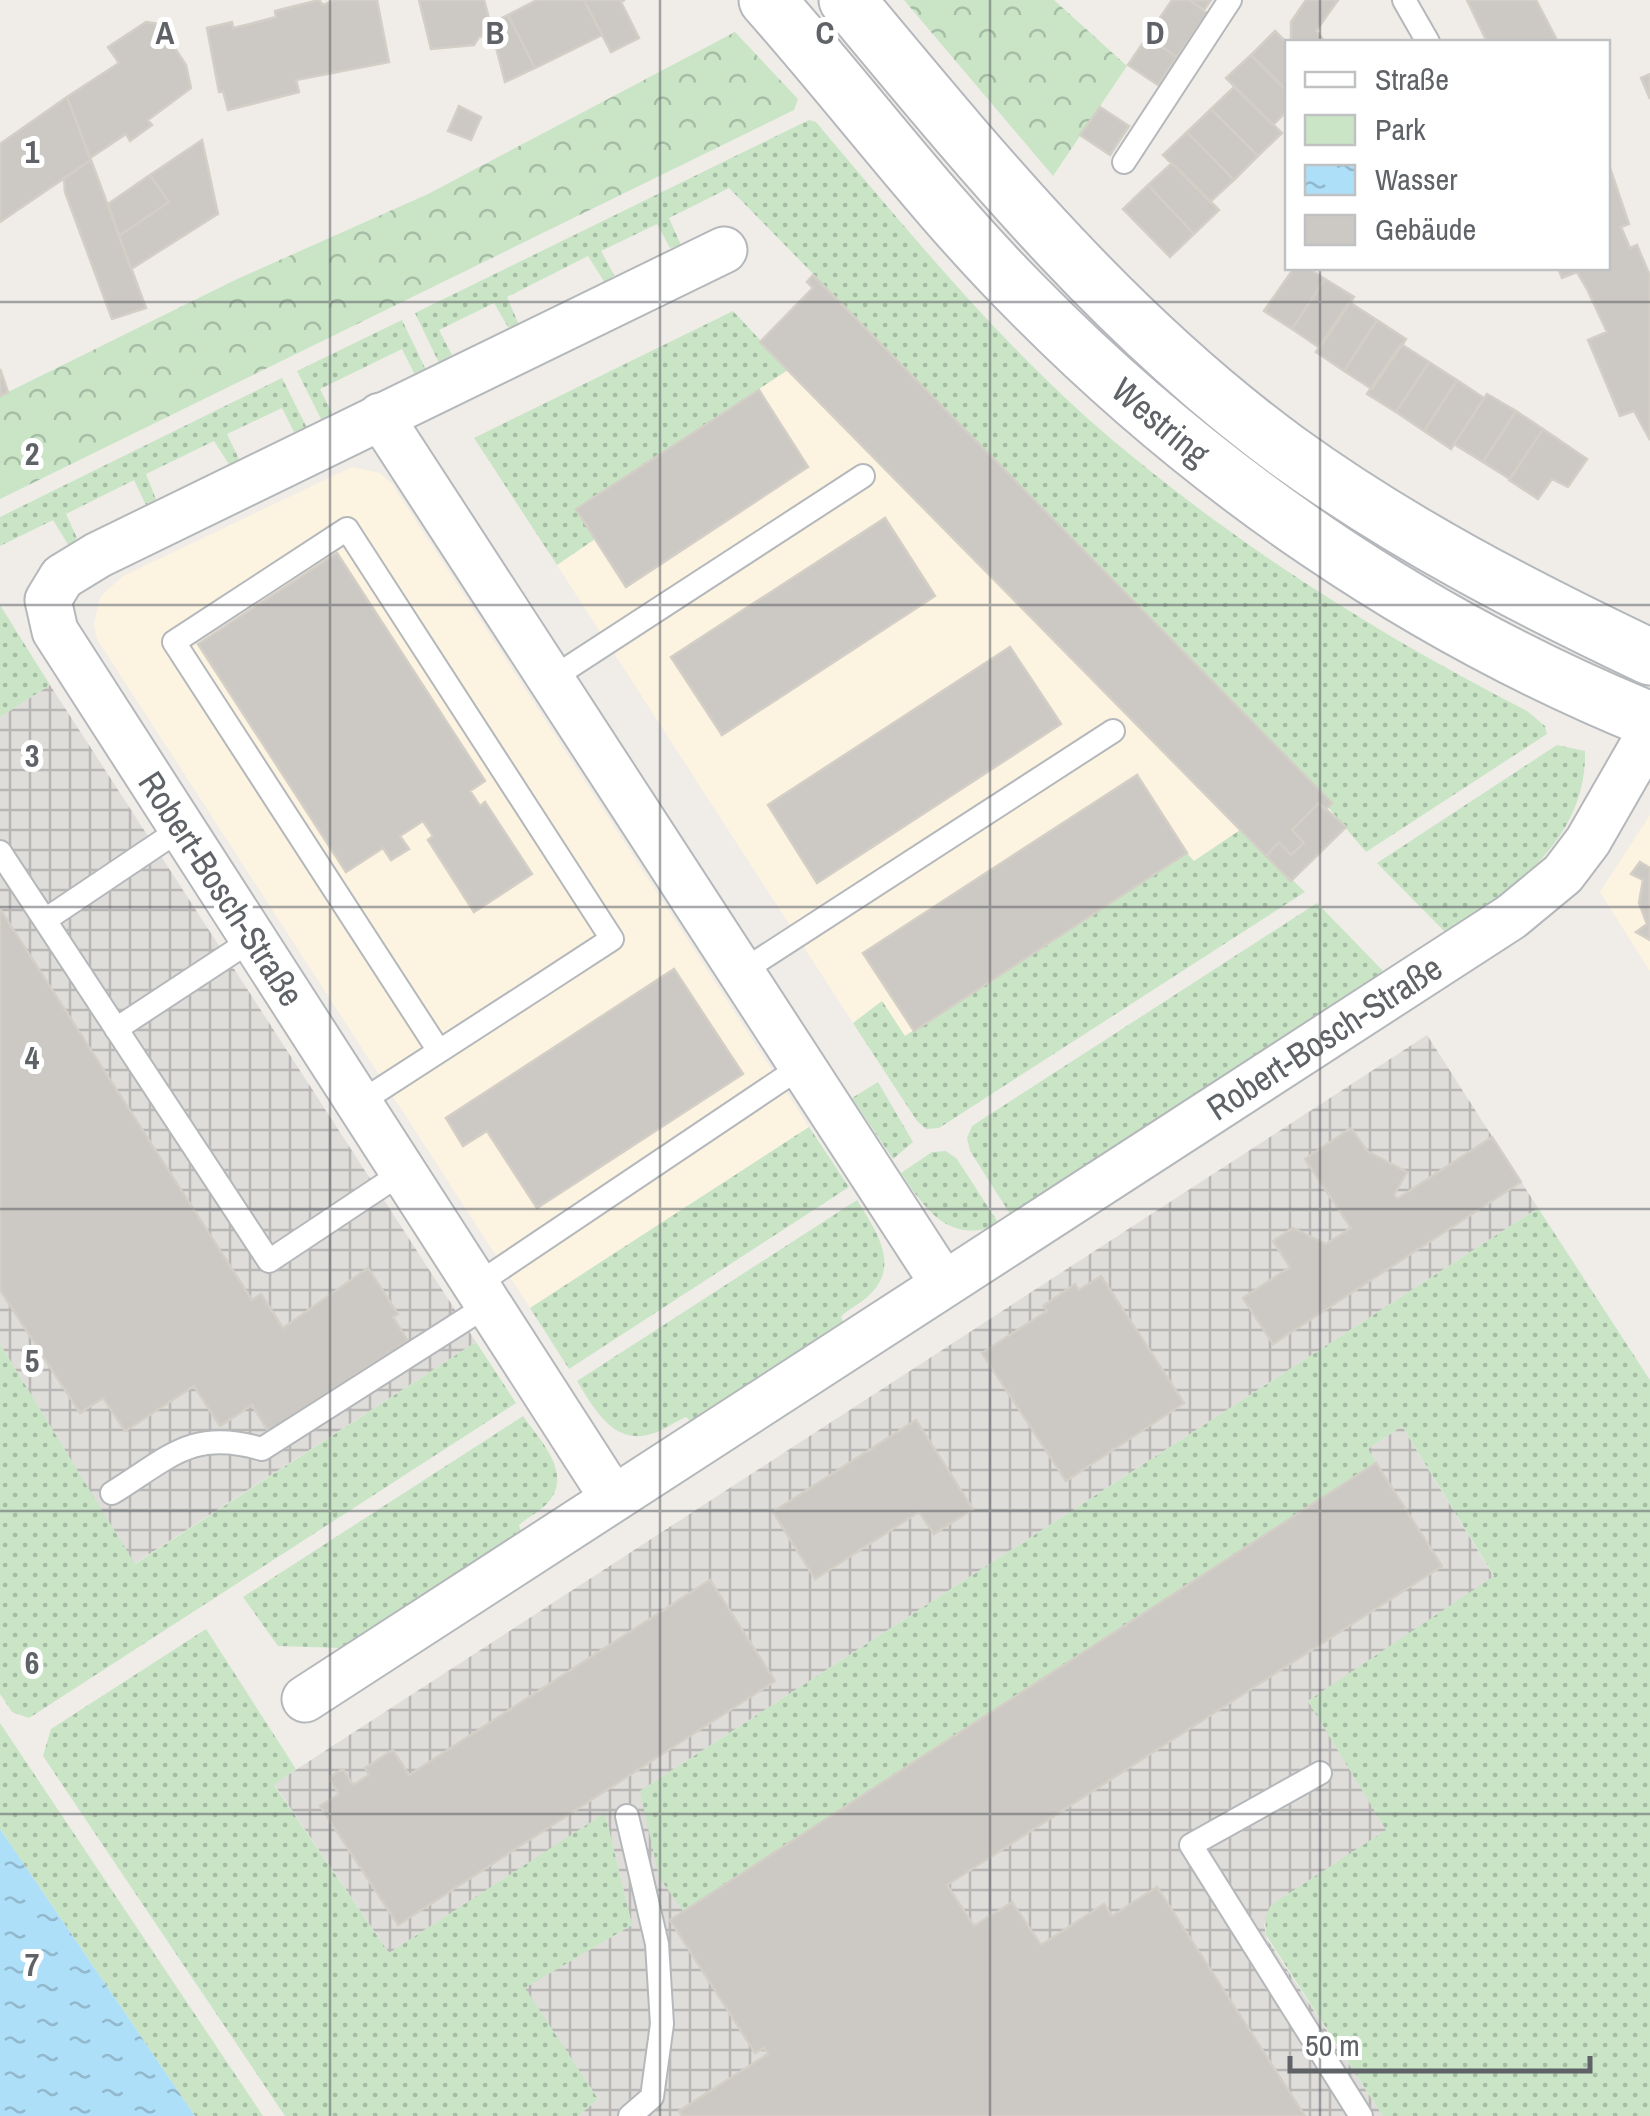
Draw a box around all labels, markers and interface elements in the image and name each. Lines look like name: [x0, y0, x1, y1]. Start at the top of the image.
text: A: [156, 11, 175, 54]
text: B: [486, 11, 504, 54]
text: C: [816, 11, 834, 54]
text: D: [1146, 11, 1164, 54]
legend: [1285, 40, 1610, 270]
text: Straße: [1375, 59, 1449, 99]
text: Park: [1375, 109, 1426, 149]
text: 1: [25, 130, 40, 173]
text: Wasser: [1375, 159, 1458, 199]
text: Gebäude: [1375, 209, 1476, 249]
street label: Westring: [1102, 367, 1220, 477]
text: 2: [25, 432, 39, 475]
text: 3: [25, 734, 39, 777]
street label: Robert-Bosch-Straße: [128, 762, 315, 1015]
street label: Robert-Bosch-Straße: [1198, 944, 1451, 1131]
text: 4: [25, 1036, 40, 1079]
text: 5: [25, 1339, 39, 1382]
text: 6: [25, 1641, 39, 1684]
text: 7: [25, 1943, 39, 1986]
scale bar: [1290, 2011, 1590, 2073]
text: 50 m: [1305, 2025, 1360, 2065]

